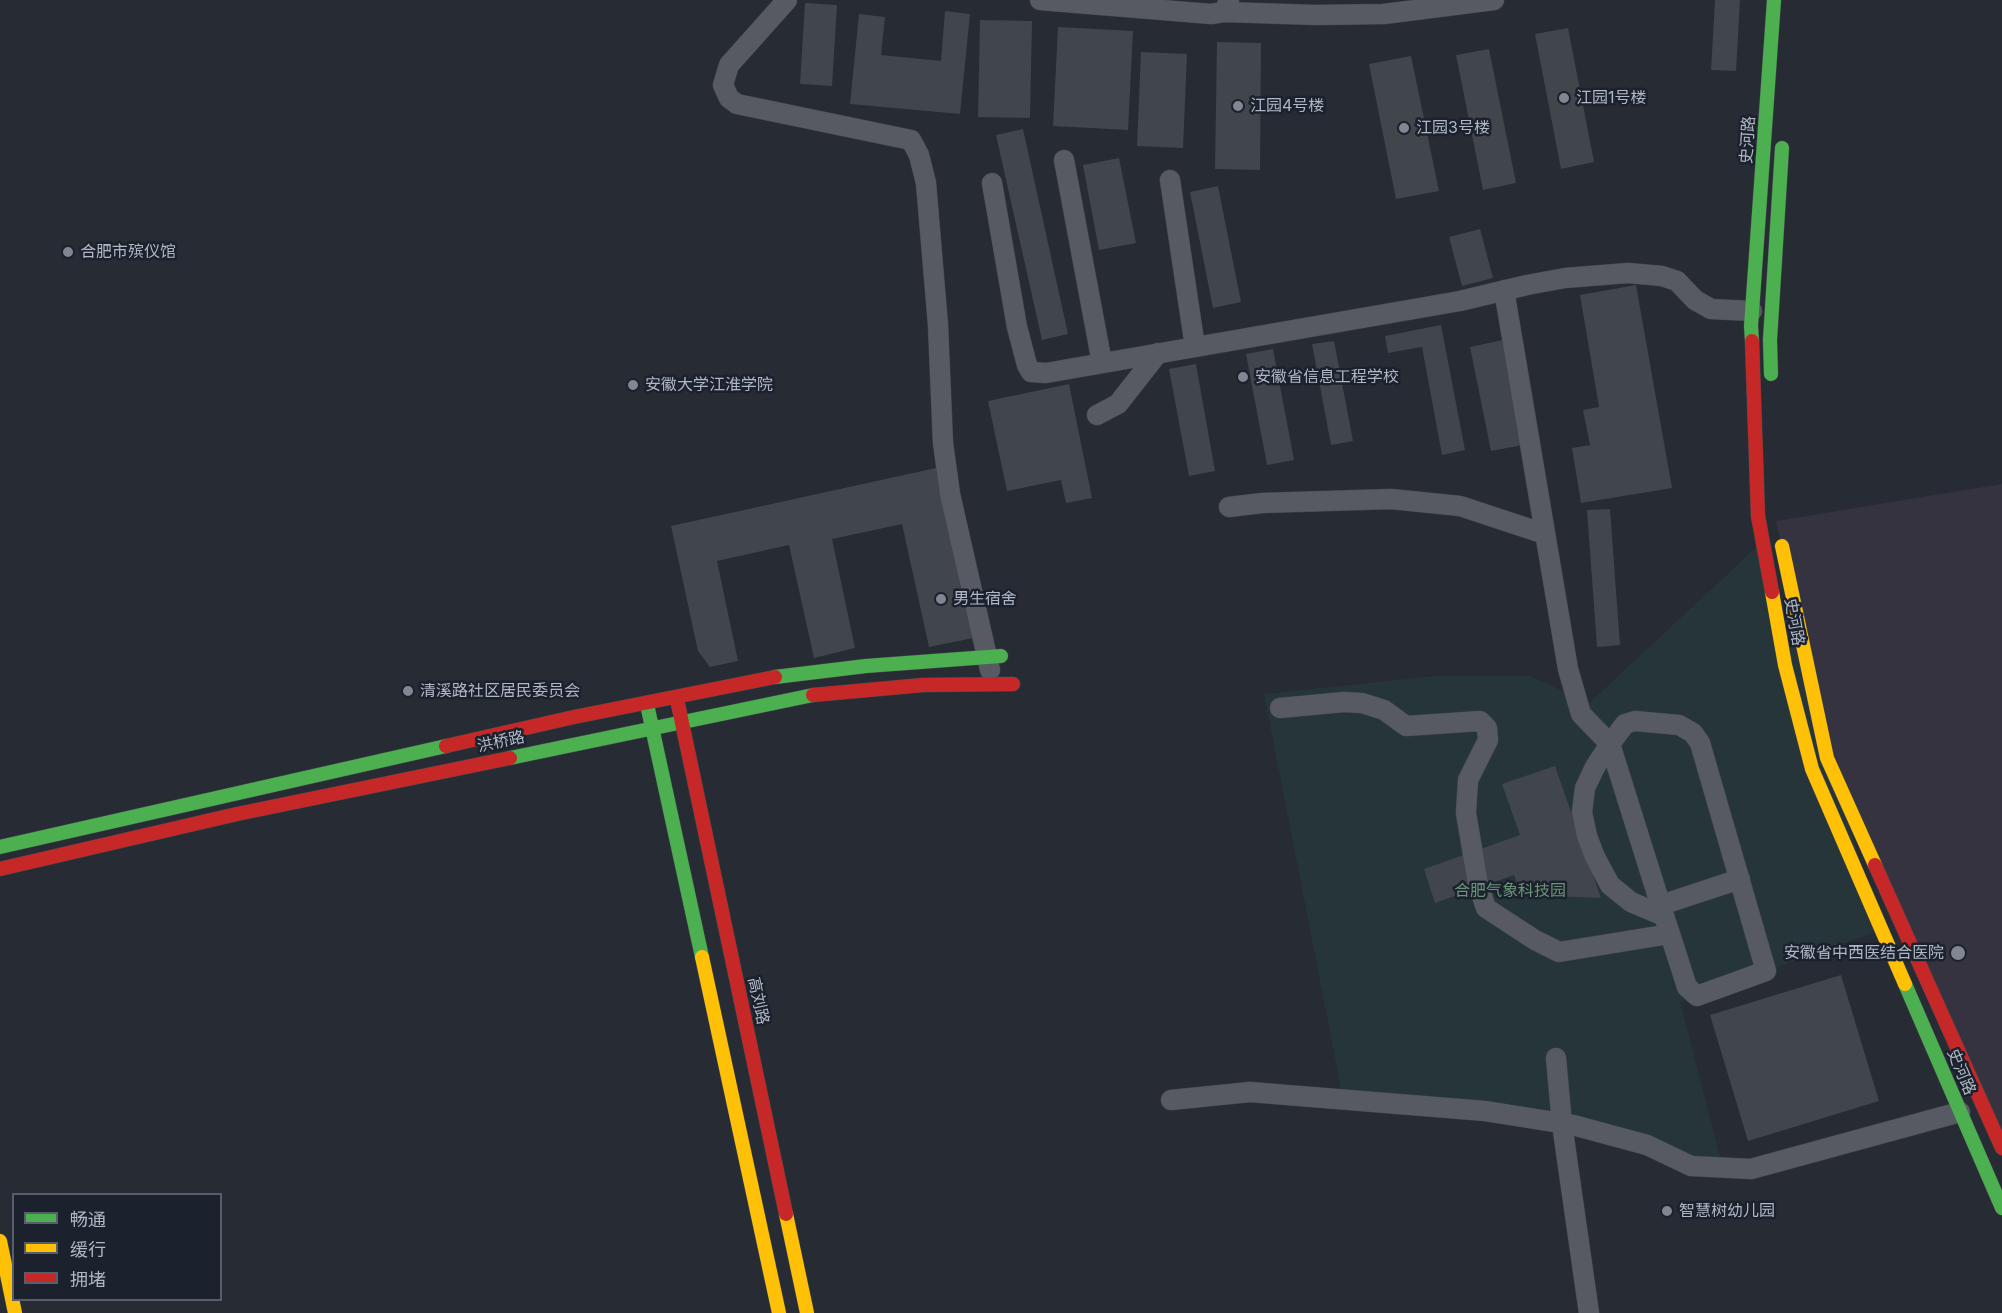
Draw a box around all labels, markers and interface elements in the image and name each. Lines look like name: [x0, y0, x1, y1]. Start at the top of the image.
place label: 江园1号楼: [1576, 88, 1647, 108]
marker: 江园1号楼: [1557, 91, 1571, 105]
place label: 江园4号楼: [1250, 96, 1324, 116]
marker: 江园4号楼: [1231, 99, 1245, 113]
street label: 史河路: [1737, 115, 1759, 165]
place label: 江园3号楼: [1416, 118, 1490, 138]
marker: 江园3号楼: [1397, 121, 1411, 135]
place label: 合肥市殡仪馆: [80, 242, 176, 262]
marker: 合肥市殡仪馆: [61, 245, 75, 259]
place label: 安徽省信息工程学校: [1255, 367, 1399, 387]
marker: 安徽省信息工程学校: [1236, 370, 1250, 384]
place label: 安徽大学江淮学院: [645, 375, 773, 395]
marker: 安徽大学江淮学院: [626, 378, 640, 392]
place label: 男生宿舍: [953, 589, 1017, 609]
marker: 男生宿舍: [934, 592, 948, 606]
street label: 史河路: [1780, 597, 1808, 647]
place label: 清溪路社区居民委员会: [420, 681, 580, 701]
marker: 清溪路社区居民委员会: [401, 684, 415, 698]
street label: 洪桥路: [476, 728, 526, 756]
park label: 合肥气象科技园: [1454, 881, 1566, 901]
place label: 安徽省中西医结合医院: [1784, 943, 1944, 963]
marker: 安徽省中西医结合医院: [1949, 944, 1967, 962]
street label: 高刘路: [744, 976, 772, 1026]
street label: 史河路: [1943, 1046, 1979, 1098]
legend: [12, 1193, 222, 1301]
place label: 智慧树幼儿园: [1679, 1201, 1775, 1221]
marker: 智慧树幼儿园: [1660, 1204, 1674, 1218]
text: 畅通: [70, 1209, 106, 1230]
text: 缓行: [70, 1239, 106, 1260]
text: 拥堵: [70, 1269, 106, 1290]

